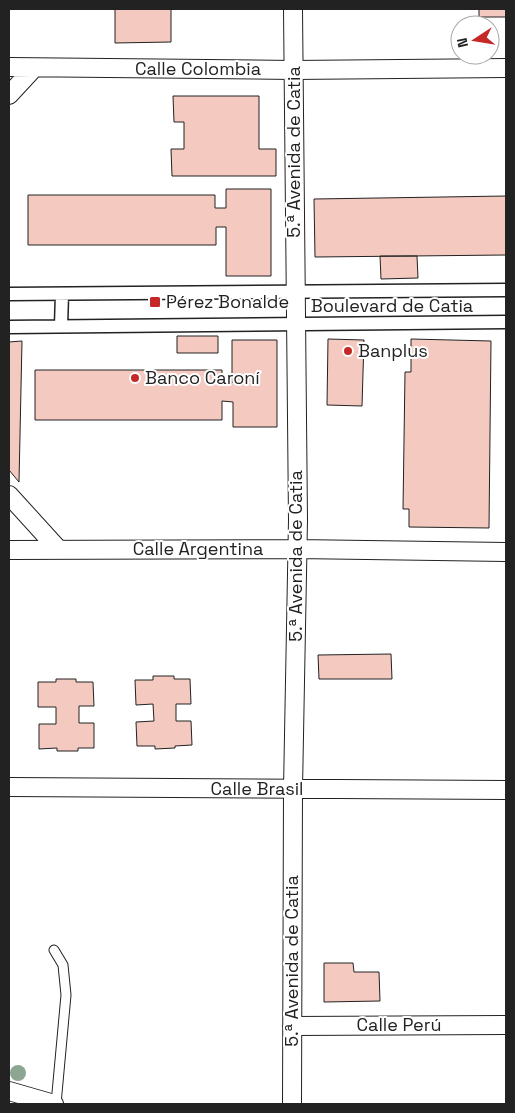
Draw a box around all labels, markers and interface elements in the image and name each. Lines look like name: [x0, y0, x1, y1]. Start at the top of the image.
north arrow: [450, 15, 500, 65]
text: N: [453, 36, 472, 49]
street label: Calle Colombia: [135, 57, 261, 80]
street label: 5.ª Avenida de Catia: [282, 66, 305, 238]
place label: Pérez Bonalde: [166, 290, 289, 313]
street label: Boulevard de Catia: [311, 294, 473, 317]
marker: Pérez Bonalde: [148, 295, 162, 309]
place label: Banplus: [358, 339, 428, 362]
marker: Banplus: [342, 345, 354, 357]
place label: Banco Caroní: [145, 366, 260, 389]
marker: Banco Caroní: [129, 372, 141, 384]
street label: 5.ª Avenida de Catia: [284, 470, 307, 642]
street label: Calle Argentina: [133, 537, 263, 560]
street label: Calle Brasil: [211, 777, 303, 800]
street label: 5.ª Avenida de Catia: [280, 875, 303, 1047]
street label: Calle Perú: [357, 1013, 442, 1036]

